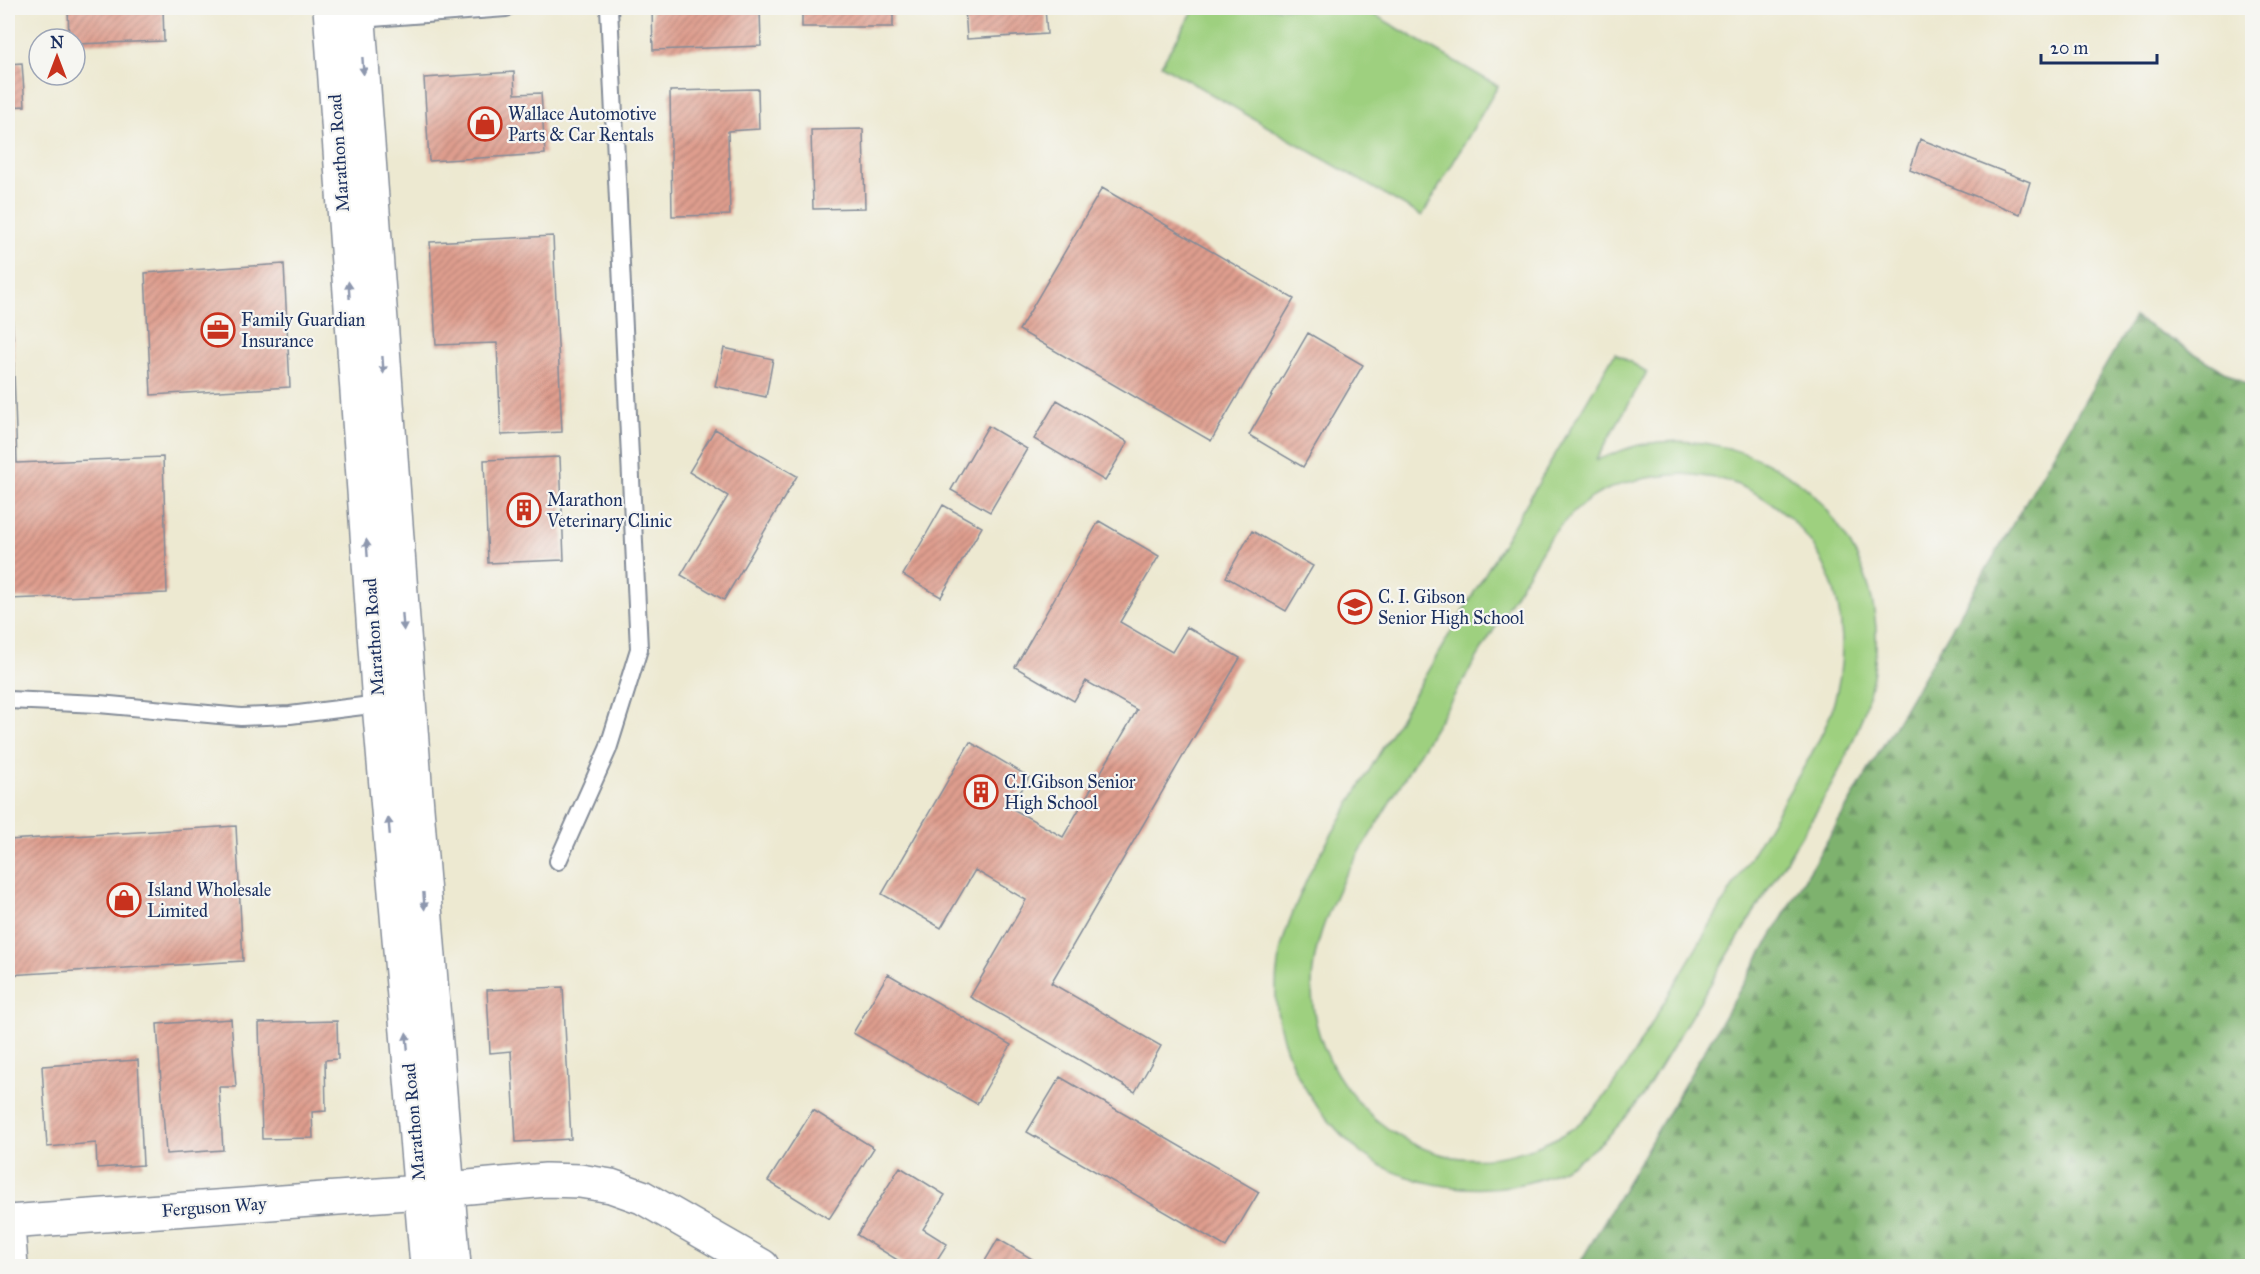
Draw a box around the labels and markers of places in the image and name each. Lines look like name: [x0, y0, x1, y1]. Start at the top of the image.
place label: Wallace Automotive Parts & Car Rentals: [508, 103, 656, 146]
shop icon: Wallace Automotive Parts & Car Rentals: [467, 106, 503, 142]
place label: Family Guardian Insurance: [241, 309, 366, 352]
office icon: Family Guardian Insurance: [200, 312, 236, 348]
place label: Marathon Veterinary Clinic: [546, 489, 672, 532]
building icon: Marathon Veterinary Clinic: [506, 492, 542, 528]
place label: C. I. Gibson Senior High School: [1378, 586, 1524, 630]
school or university icon: C. I. Gibson Senior High School: [1337, 589, 1373, 625]
place label: C.I.Gibson Senior High School: [1004, 771, 1136, 815]
building icon: C.I.Gibson Senior High School: [963, 774, 999, 810]
place label: Island Wholesale Limited: [147, 879, 271, 922]
shop icon: Island Wholesale Limited: [106, 882, 142, 918]

